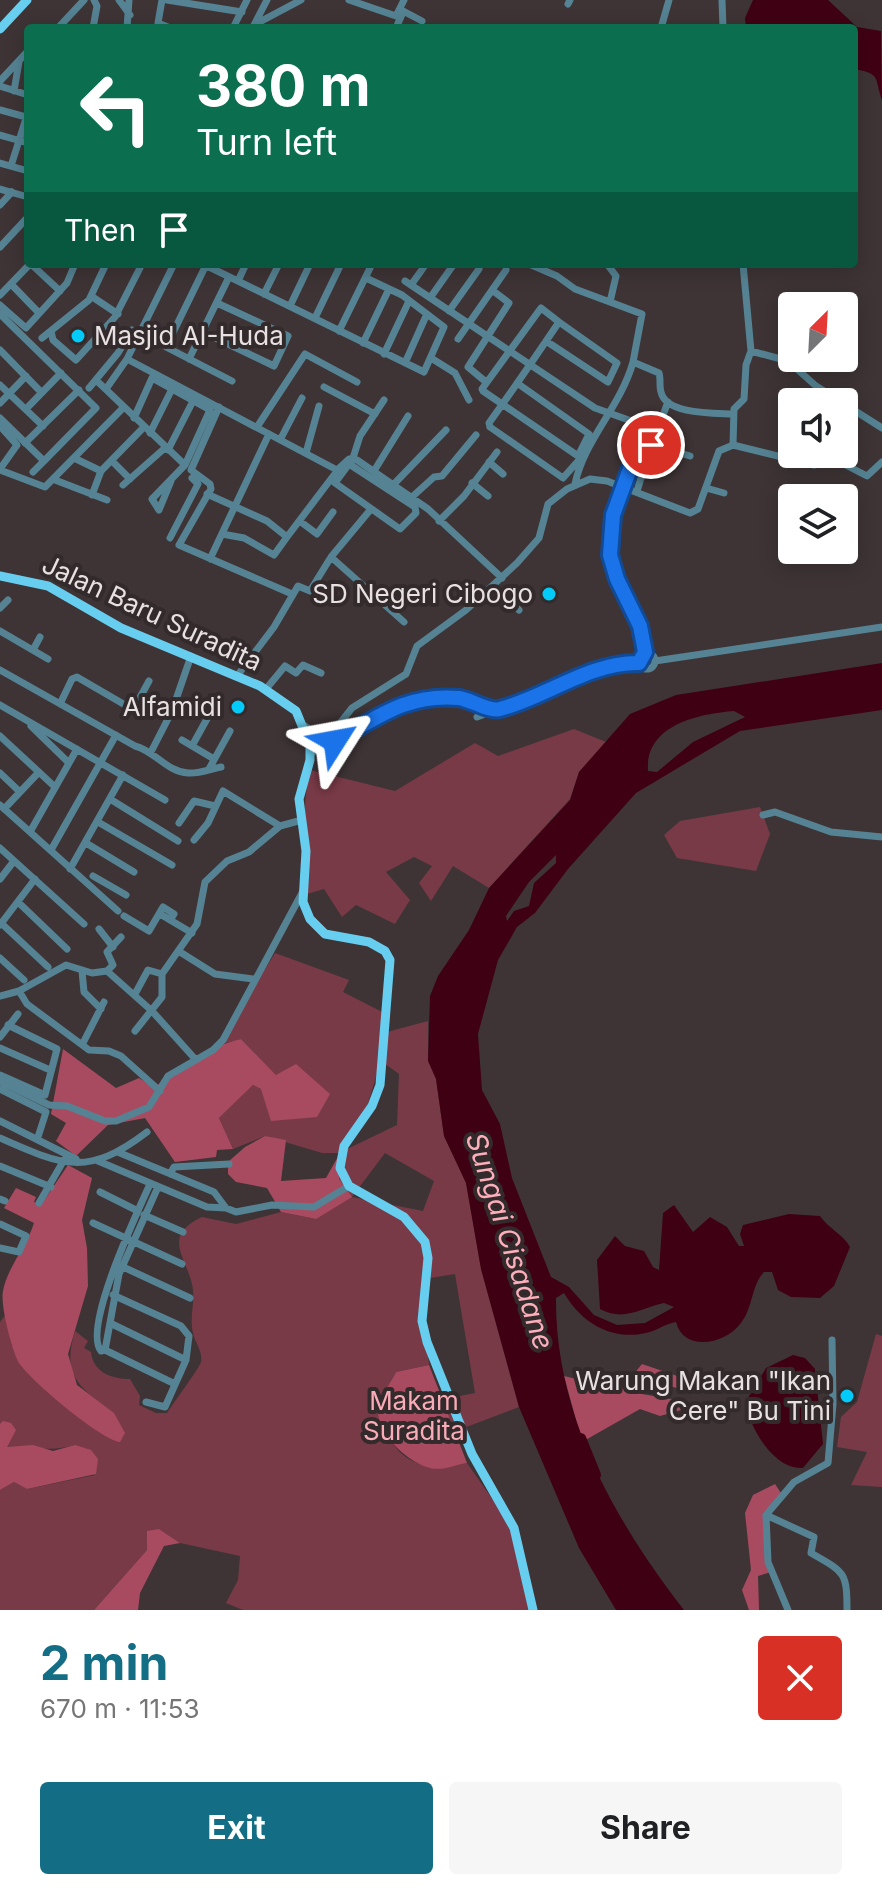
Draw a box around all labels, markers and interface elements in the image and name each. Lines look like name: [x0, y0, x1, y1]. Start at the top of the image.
text: 380 m: [196, 52, 371, 120]
icon: left: [64, 56, 168, 160]
text: Turn left: [196, 120, 337, 164]
icon: arrive: [152, 208, 196, 252]
text: Then: [64, 212, 136, 248]
north arrow: [778, 292, 858, 372]
map controls: [778, 292, 858, 564]
place label: Masjid AI-Huda: [94, 320, 284, 351]
marker: Masjid AI-Huda: [69, 327, 87, 345]
button: sound: [778, 388, 858, 468]
pin: [617, 411, 685, 479]
icon: arrive: [629, 423, 673, 467]
button: layers: [778, 484, 858, 564]
street label: Jalan Baru Suradita: [37, 548, 267, 677]
place label: SD Negeri Cibogo: [312, 578, 533, 609]
marker: SD Negeri Cibogo: [540, 585, 558, 603]
place label: Alfamidi: [123, 691, 222, 722]
marker: Alfamidi: [229, 698, 247, 716]
position arrow: [293, 699, 377, 783]
water label: Sungai Cisadane: [459, 1128, 561, 1354]
place label: Warung Makan "Ikan Cere" Bu Tini: [575, 1365, 831, 1426]
park label: Makam Suradita: [363, 1385, 465, 1446]
marker: Warung Makan "Ikan Cere" Bu Tini: [838, 1387, 856, 1405]
text: 2 min: [40, 1633, 168, 1692]
button: close: [758, 1636, 842, 1720]
text: 670 m · 11:53: [40, 1693, 200, 1724]
button: Exit: [40, 1782, 433, 1874]
button: Share: [449, 1782, 842, 1874]

